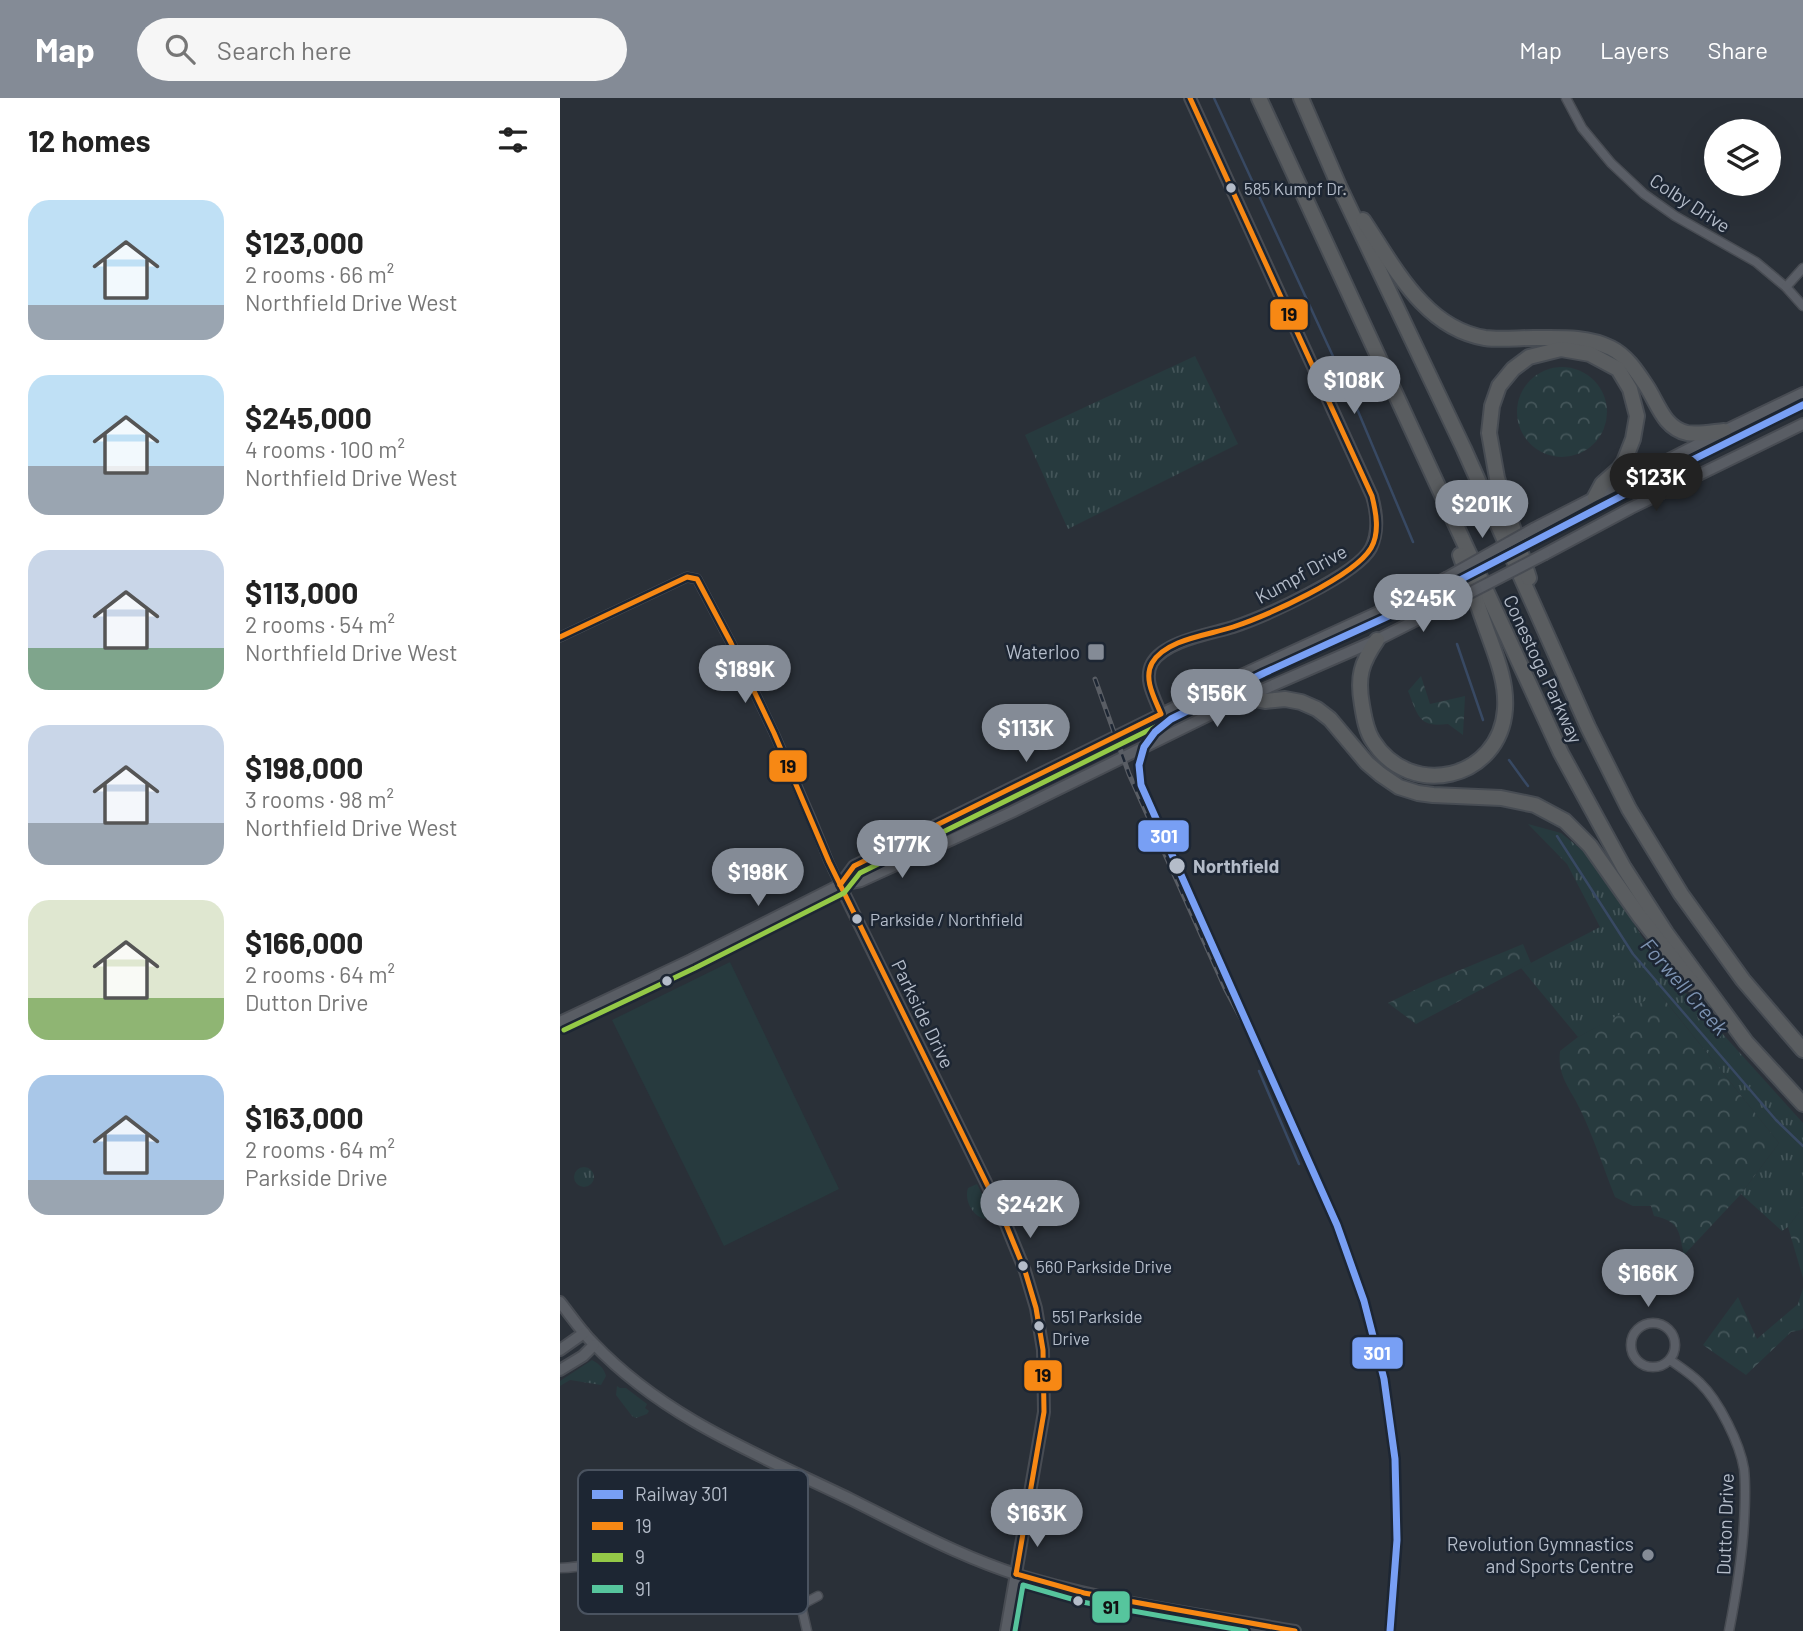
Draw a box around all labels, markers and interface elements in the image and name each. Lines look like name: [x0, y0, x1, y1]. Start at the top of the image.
search box: [137, 18, 627, 81]
text: Map: [35, 29, 95, 69]
icon: search: [161, 30, 199, 68]
text: Search here: [217, 34, 352, 65]
text: Map: [1519, 35, 1562, 64]
text: Layers: [1600, 35, 1669, 64]
text: Share: [1707, 35, 1768, 64]
map controls: [1704, 119, 1781, 196]
button: layers: [1704, 119, 1781, 196]
icon: filters: [494, 121, 532, 159]
text: 12 homes: [28, 122, 151, 158]
street label: Colby Drive: [1646, 168, 1735, 237]
place label: 585 Kumpf Dr.: [1244, 178, 1347, 198]
marker: 585 Kumpf Dr.: [1224, 181, 1238, 195]
text: $123,000: [245, 224, 364, 260]
icon: home: [84, 228, 168, 312]
text: 2 rooms · 66 m²: [245, 260, 394, 288]
text: Northfield Drive West: [245, 288, 458, 316]
line badge: 19: [1269, 298, 1309, 331]
text: 19: [1281, 302, 1297, 325]
pin: $108K: [1305, 356, 1403, 416]
text: $108K: [1323, 365, 1385, 393]
text: $245,000: [245, 399, 372, 435]
icon: home: [84, 403, 168, 487]
text: 4 rooms · 100 m²: [245, 435, 405, 463]
pin: $123K: [1607, 454, 1705, 513]
text: $123K: [1626, 462, 1686, 490]
text: Northfield Drive West: [245, 463, 458, 491]
pin: $201K: [1433, 480, 1531, 540]
text: $201K: [1451, 489, 1513, 517]
street label: Kumpf Drive: [1251, 539, 1350, 608]
text: $113,000: [245, 574, 358, 610]
pin: $245K: [1374, 574, 1472, 634]
icon: home: [84, 578, 168, 662]
text: $245K: [1390, 583, 1456, 611]
street label: Conestoga Parkway: [1499, 591, 1588, 747]
text: 2 rooms · 54 m²: [245, 610, 395, 638]
text: Northfield Drive West: [245, 638, 458, 666]
place label: Waterloo: [1006, 640, 1080, 663]
marker: Waterloo: [1086, 642, 1106, 662]
pin: $189K: [696, 646, 794, 705]
text: $189K: [715, 654, 775, 682]
pin: $156K: [1168, 670, 1266, 729]
text: $156K: [1187, 678, 1247, 706]
pin: $113K: [977, 704, 1075, 764]
text: $113K: [998, 713, 1054, 741]
text: $198,000: [245, 749, 363, 785]
line badge: 19: [768, 749, 808, 783]
icon: home: [84, 753, 168, 837]
text: 19: [780, 754, 796, 777]
text: 3 rooms · 98 m²: [245, 785, 394, 813]
text: Northfield Drive West: [245, 813, 458, 841]
line badge: 301: [1137, 819, 1190, 853]
pin: $177K: [853, 820, 951, 880]
text: 301: [1150, 824, 1178, 847]
text: $177K: [873, 829, 931, 857]
pin: $198K: [709, 848, 807, 908]
place label: Northfield: [1193, 854, 1279, 877]
marker: Northfield: [1167, 856, 1187, 876]
text: $198K: [728, 857, 788, 885]
place label: Parkside / Northfield: [870, 909, 1023, 929]
marker: Parkside / Northfield: [850, 912, 864, 926]
text: $166,000: [245, 924, 363, 960]
icon: home: [84, 928, 168, 1012]
water label: Forwell Creek: [1636, 933, 1734, 1040]
street label: Parkside Drive: [887, 956, 960, 1072]
text: 2 rooms · 64 m²: [245, 960, 395, 988]
unlabelled marker: [660, 974, 674, 988]
text: Dutton Drive: [245, 988, 368, 1016]
text: $163,000: [245, 1099, 364, 1135]
icon: home: [84, 1103, 168, 1187]
text: 2 rooms · 64 m²: [245, 1135, 395, 1163]
text: Parkside Drive: [245, 1163, 388, 1191]
pin: $242K: [981, 1180, 1079, 1240]
text: $242K: [996, 1189, 1064, 1217]
pin: $166K: [1599, 1250, 1697, 1309]
place label: 560 Parkside Drive: [1036, 1256, 1172, 1276]
text: $166K: [1618, 1258, 1678, 1286]
marker: 560 Parkside Drive: [1016, 1259, 1030, 1273]
place label: 551 Parkside Drive: [1052, 1306, 1143, 1348]
marker: 551 Parkside Drive: [1032, 1319, 1046, 1333]
line badge: 301: [1351, 1336, 1404, 1370]
text: 301: [1363, 1341, 1391, 1364]
line badge: 19: [1023, 1359, 1063, 1392]
text: 19: [1035, 1363, 1051, 1386]
legend: [578, 1470, 808, 1614]
street label: Dutton Drive: [1711, 1473, 1738, 1575]
text: Railway 301: [635, 1482, 728, 1505]
pin: $163K: [988, 1490, 1086, 1549]
text: $163K: [1007, 1498, 1067, 1526]
text: 19: [635, 1514, 652, 1537]
place label: Revolution Gymnastics and Sports Centre: [1447, 1532, 1634, 1577]
text: 9: [635, 1545, 645, 1568]
marker: Revolution Gymnastics and Sports Centre: [1640, 1547, 1656, 1563]
text: 91: [635, 1577, 651, 1600]
line badge: 91: [1091, 1590, 1131, 1624]
unlabelled marker: [1071, 1594, 1085, 1608]
text: 91: [1103, 1595, 1119, 1618]

